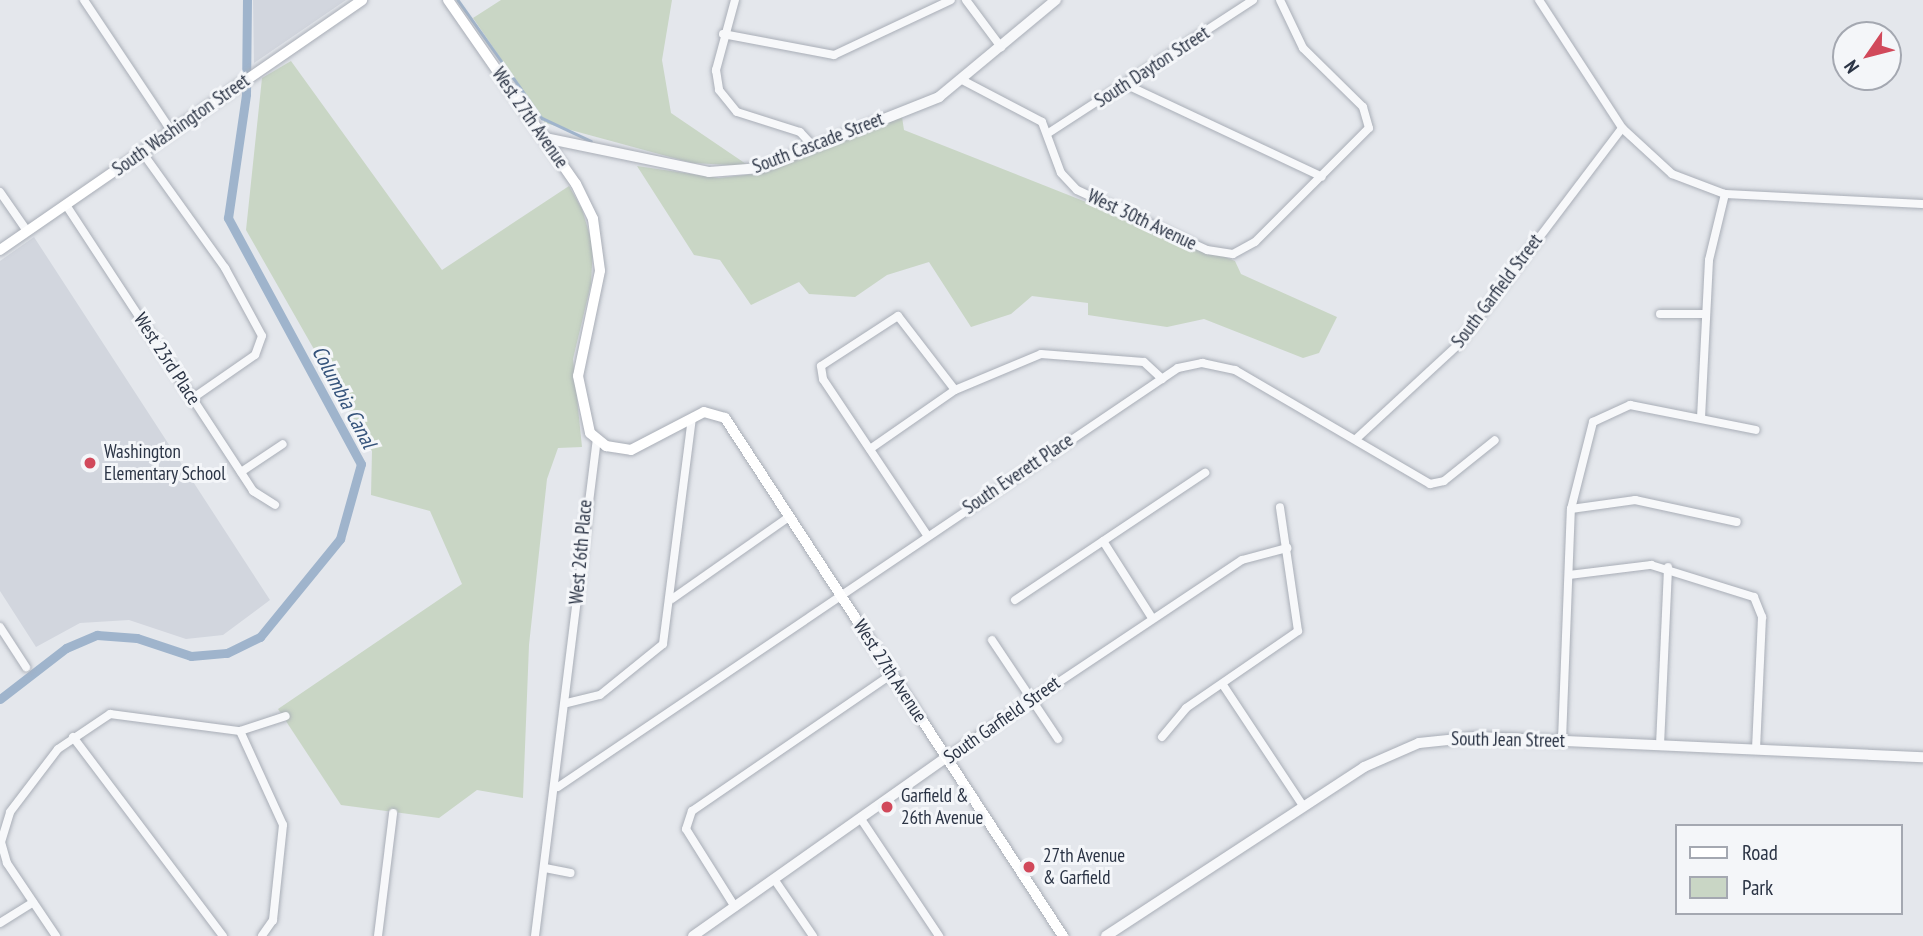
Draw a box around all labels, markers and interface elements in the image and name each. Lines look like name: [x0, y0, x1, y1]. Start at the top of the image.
north arrow: [1832, 21, 1902, 91]
street label: South Dayton Street: [1090, 22, 1214, 112]
text: N: [1839, 56, 1864, 78]
street label: West 27th Avenue: [487, 63, 573, 173]
street label: South Washington Street: [108, 69, 254, 181]
street label: South Cascade Street: [749, 108, 887, 178]
street label: West 30th Avenue: [1084, 185, 1200, 255]
street label: South Garfield Street: [1447, 230, 1547, 352]
street label: West 23rd Place: [129, 309, 205, 409]
water label: Columbia Canal: [306, 341, 382, 453]
street label: South Everett Place: [959, 429, 1077, 519]
place label: Washington Elementary School: [104, 441, 226, 485]
marker: Washington Elementary School: [82, 455, 98, 471]
street label: West 26th Place: [565, 499, 597, 605]
street label: West 27th Avenue: [848, 615, 932, 727]
street label: South Garfield Street: [940, 672, 1064, 768]
street label: South Jean Street: [1451, 728, 1565, 752]
place label: Garfield & 26th Avenue: [901, 785, 984, 829]
marker: Garfield & 26th Avenue: [879, 799, 895, 815]
legend: [1674, 824, 1902, 915]
text: Road: [1742, 839, 1778, 866]
place label: 27th Avenue & Garfield: [1043, 845, 1126, 889]
marker: 27th Avenue & Garfield: [1021, 859, 1037, 875]
text: Park: [1742, 874, 1773, 901]

